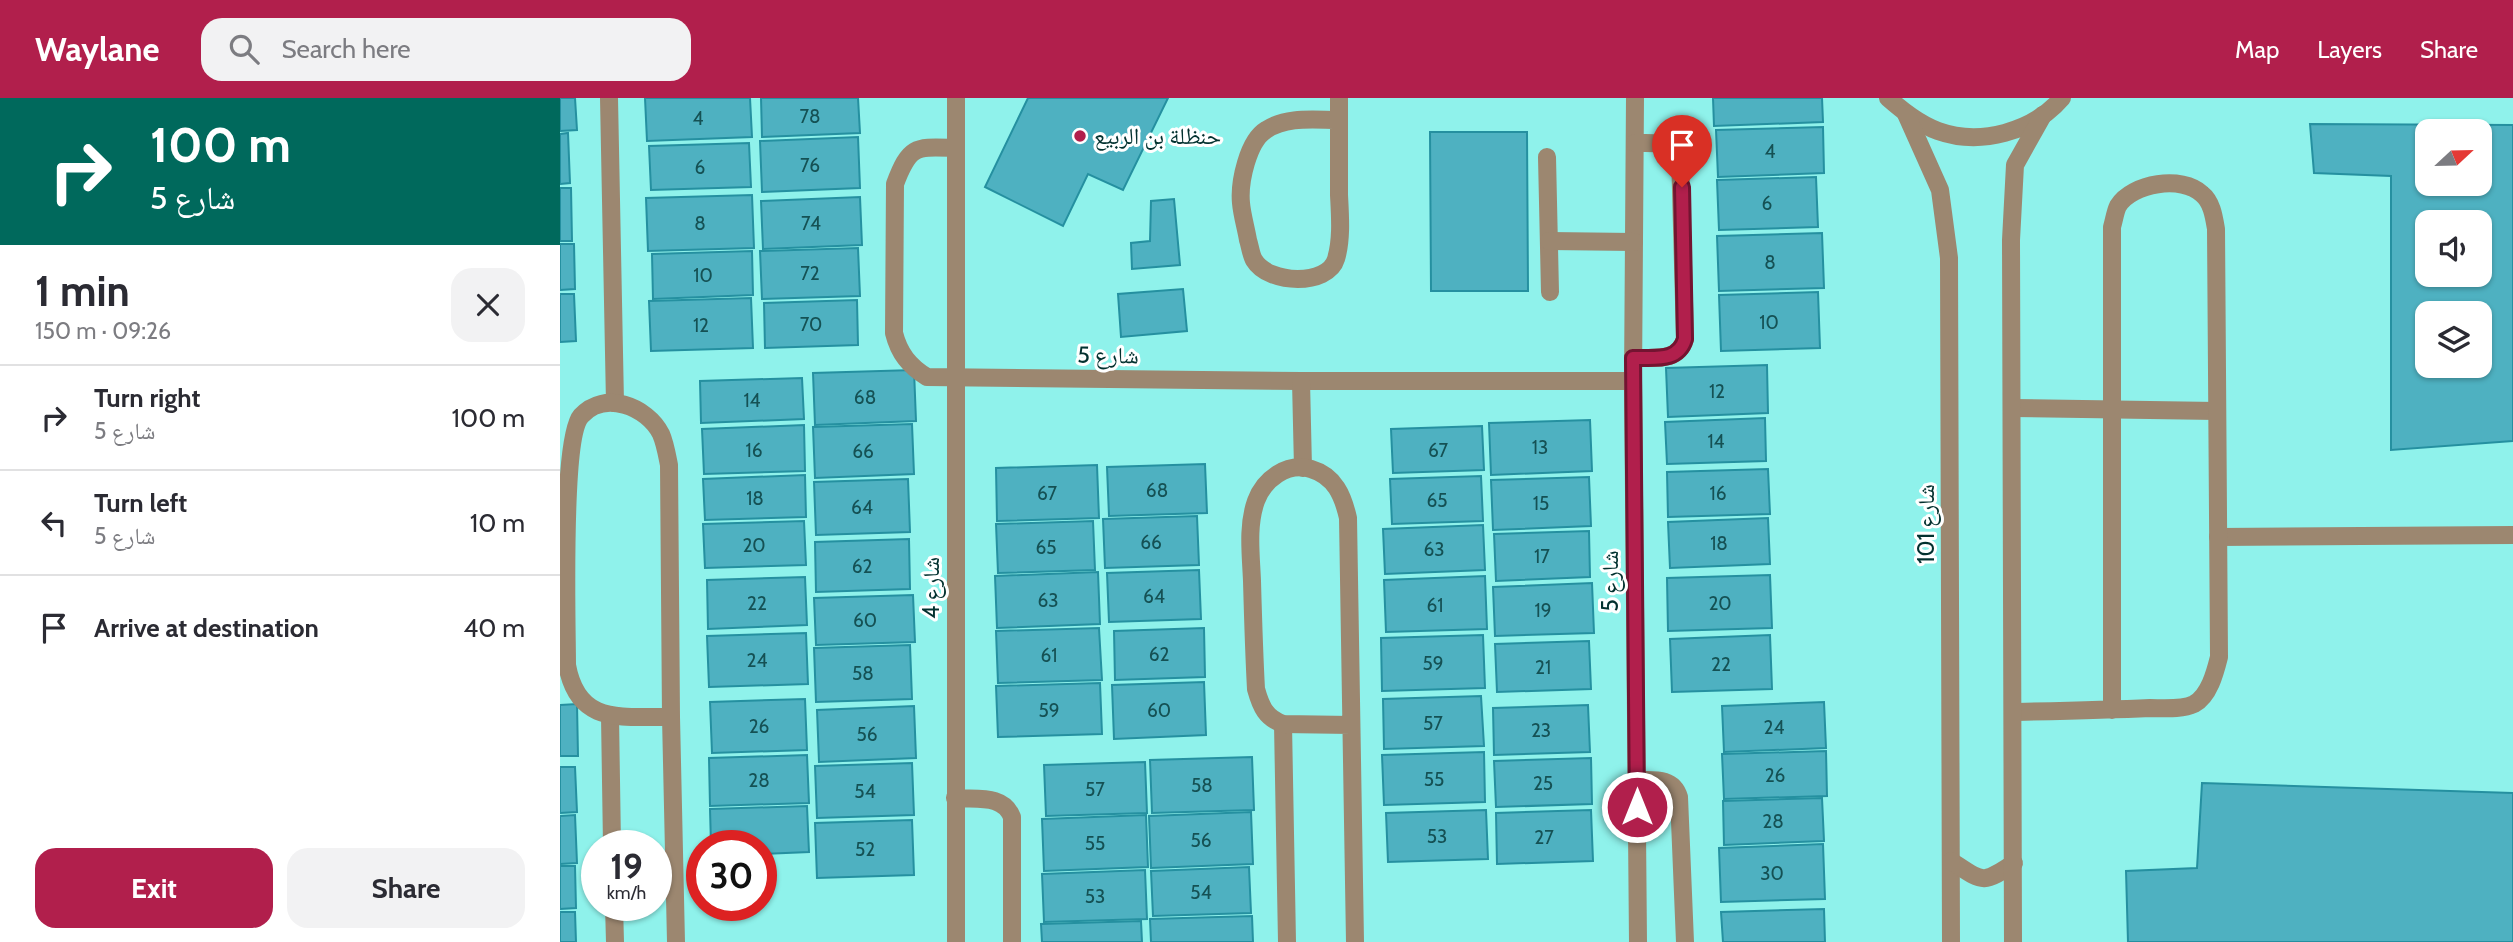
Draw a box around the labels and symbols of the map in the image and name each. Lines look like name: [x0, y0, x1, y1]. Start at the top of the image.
house number: 78: [799, 105, 821, 128]
house number: 4: [693, 107, 704, 130]
pin: [1652, 115, 1712, 187]
north arrow: [2415, 119, 2492, 196]
place label: حنظلة بن الربيع: [1094, 122, 1221, 151]
marker: حنظلة بن الربيع: [1072, 128, 1088, 144]
house number: 4: [1765, 140, 1776, 163]
house number: 76: [800, 154, 820, 177]
house number: 6: [695, 156, 705, 179]
house number: 6: [1762, 192, 1772, 215]
house number: 8: [694, 212, 706, 235]
house number: 74: [801, 212, 821, 235]
house number: 8: [1764, 251, 1776, 274]
house number: 72: [800, 262, 820, 285]
house number: 10: [693, 264, 713, 287]
house number: 10: [1759, 311, 1779, 334]
house number: 70: [800, 313, 822, 336]
house number: 12: [693, 314, 709, 337]
street label: شارع 5: [1077, 340, 1139, 371]
house number: 12: [1709, 380, 1725, 403]
house number: 68: [854, 386, 876, 409]
house number: 14: [743, 389, 761, 412]
house number: 14: [1707, 430, 1725, 453]
house number: 13: [1532, 436, 1548, 459]
house number: 16: [746, 439, 763, 462]
house number: 67: [1428, 439, 1449, 462]
house number: 66: [852, 440, 874, 463]
house number: 68: [1146, 479, 1168, 502]
house number: 67: [1037, 482, 1058, 505]
house number: 16: [1710, 482, 1727, 505]
street label: شارع 101: [1912, 484, 1941, 564]
house number: 18: [746, 487, 764, 510]
house number: 65: [1426, 489, 1448, 512]
house number: 15: [1533, 492, 1549, 515]
house number: 64: [851, 496, 873, 519]
house number: 66: [1140, 531, 1162, 554]
house number: 18: [1710, 532, 1728, 555]
house number: 20: [742, 534, 766, 557]
house number: 65: [1035, 536, 1057, 559]
house number: 63: [1423, 538, 1445, 561]
house number: 17: [1534, 545, 1550, 568]
street label: شارع 5: [1596, 550, 1625, 612]
house number: 62: [852, 555, 872, 578]
street label: شارع 4: [917, 557, 946, 619]
house number: 64: [1143, 585, 1165, 608]
house number: 63: [1037, 589, 1059, 612]
house number: 22: [747, 592, 767, 615]
house number: 20: [1708, 592, 1732, 615]
house number: 61: [1427, 594, 1443, 617]
house number: 19: [1535, 599, 1552, 622]
house number: 60: [853, 609, 877, 632]
house number: 62: [1149, 643, 1169, 666]
house number: 61: [1041, 644, 1057, 667]
house number: 24: [747, 649, 767, 672]
house number: 59: [1422, 652, 1444, 675]
house number: 22: [1711, 653, 1731, 676]
house number: 21: [1535, 656, 1551, 679]
house number: 58: [852, 662, 874, 685]
house number: 59: [1038, 699, 1060, 722]
house number: 60: [1147, 699, 1171, 722]
house number: 57: [1423, 712, 1443, 735]
house number: 26: [749, 715, 769, 738]
house number: 24: [1764, 716, 1784, 739]
house number: 23: [1531, 719, 1551, 742]
house number: 56: [856, 723, 878, 746]
house number: 26: [1765, 764, 1785, 787]
house number: 55: [1424, 768, 1444, 791]
house number: 28: [748, 769, 770, 792]
position arrow: [1600, 770, 1674, 844]
house number: 25: [1533, 772, 1553, 795]
house number: 58: [1191, 774, 1213, 797]
house number: 57: [1085, 778, 1105, 801]
house number: 54: [854, 780, 876, 803]
house number: 28: [1762, 810, 1784, 833]
house number: 53: [1427, 825, 1447, 848]
house number: 27: [1534, 826, 1554, 849]
house number: 56: [1190, 829, 1212, 852]
speed limit sign: 30: [686, 830, 777, 921]
house number: 55: [1085, 832, 1105, 855]
house number: 52: [855, 838, 875, 861]
house number: 30: [1760, 862, 1784, 885]
house number: 54: [1190, 881, 1212, 904]
house number: 53: [1085, 885, 1105, 908]

